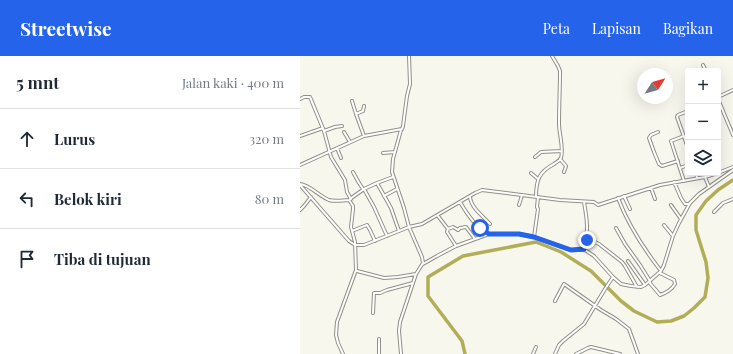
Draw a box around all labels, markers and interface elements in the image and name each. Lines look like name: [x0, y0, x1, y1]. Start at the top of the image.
text: Streetwise: [20, 15, 112, 41]
text: Peta: [543, 19, 570, 38]
text: Lapisan: [592, 19, 641, 38]
text: Bagikan: [663, 19, 713, 38]
north arrow: [637, 68, 673, 104]
map controls: [685, 68, 721, 176]
button: +: [685, 68, 721, 104]
text: 5 mnt: [16, 71, 59, 93]
text: Jalan kaki · 400 m: [182, 74, 284, 91]
button: −: [685, 104, 721, 140]
icon: ahead: [16, 128, 38, 150]
text: Lurus: [54, 129, 95, 149]
text: 320 m: [249, 130, 284, 147]
button: layers: [685, 140, 721, 176]
icon: left: [16, 188, 38, 210]
text: Belok kiri: [54, 189, 122, 209]
text: 80 m: [255, 190, 284, 207]
route start: [471, 219, 489, 237]
route end: [578, 231, 596, 249]
icon: arrive: [16, 248, 38, 270]
text: Tiba di tujuan: [54, 249, 151, 269]

